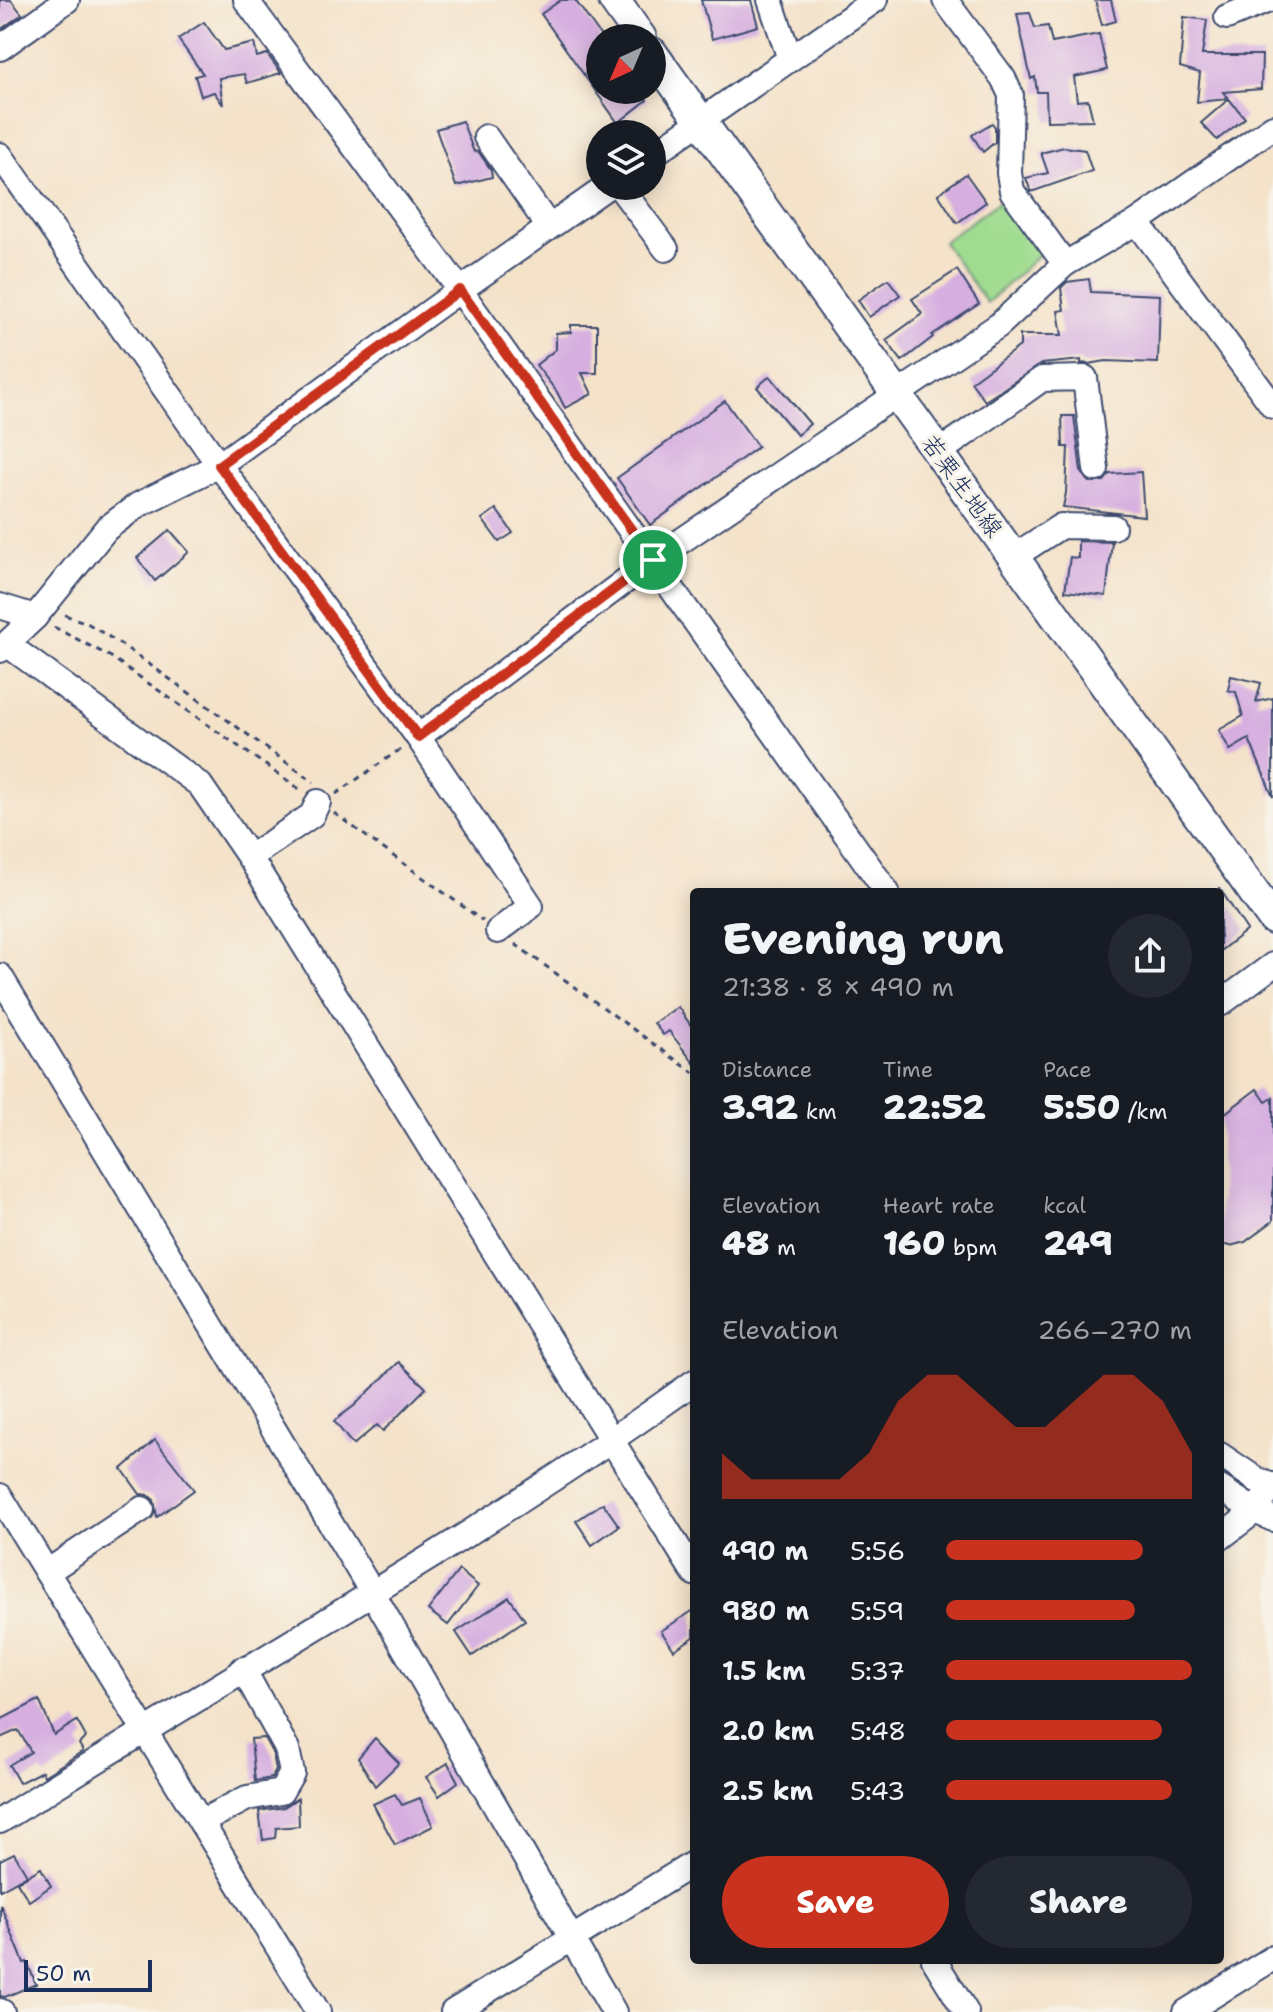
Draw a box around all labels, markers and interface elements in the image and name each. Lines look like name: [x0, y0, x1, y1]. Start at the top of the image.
north arrow: [586, 24, 666, 104]
map controls: [586, 24, 666, 200]
button: layers: [586, 120, 666, 200]
street label: 若栗生地線: [914, 428, 1010, 544]
pin: [619, 526, 687, 594]
icon: arrive: [631, 538, 675, 582]
text: Evening run: [722, 909, 1004, 968]
button: share: [1108, 914, 1192, 998]
text: 21:38 · 8 × 490 m: [722, 969, 954, 1004]
text: Distance: [722, 1055, 812, 1084]
text: Time: [883, 1055, 933, 1084]
text: Pace: [1043, 1055, 1092, 1084]
text: 3.92: [722, 1084, 798, 1130]
text: 22:52: [883, 1084, 986, 1130]
text: 5:50: [1043, 1084, 1121, 1130]
text: km: [798, 1097, 837, 1126]
text: /km: [1121, 1097, 1167, 1126]
text: Elevation: [722, 1191, 820, 1220]
text: Heart rate: [883, 1191, 995, 1220]
text: kcal: [1043, 1191, 1086, 1220]
text: 48: [722, 1220, 770, 1266]
text: 160: [883, 1220, 945, 1266]
text: 249: [1043, 1220, 1113, 1266]
text: m: [770, 1233, 796, 1262]
text: bpm: [945, 1233, 997, 1262]
text: Elevation: [722, 1312, 838, 1347]
text: 266–270 m: [1038, 1312, 1192, 1347]
text: 490 m: [722, 1533, 808, 1568]
text: 5:56: [850, 1533, 905, 1568]
text: 980 m: [722, 1593, 809, 1628]
text: 5:59: [850, 1593, 904, 1628]
text: 1.5 km: [722, 1653, 806, 1688]
text: 5:37: [850, 1653, 905, 1688]
text: 2.0 km: [722, 1713, 814, 1748]
text: 5:48: [850, 1713, 906, 1748]
text: 2.5 km: [722, 1773, 813, 1808]
text: 5:43: [850, 1773, 905, 1808]
button: Save: [722, 1856, 949, 1948]
button: Share: [965, 1856, 1192, 1948]
scale bar: [24, 1956, 152, 1992]
text: 50 m: [36, 1959, 91, 1988]

